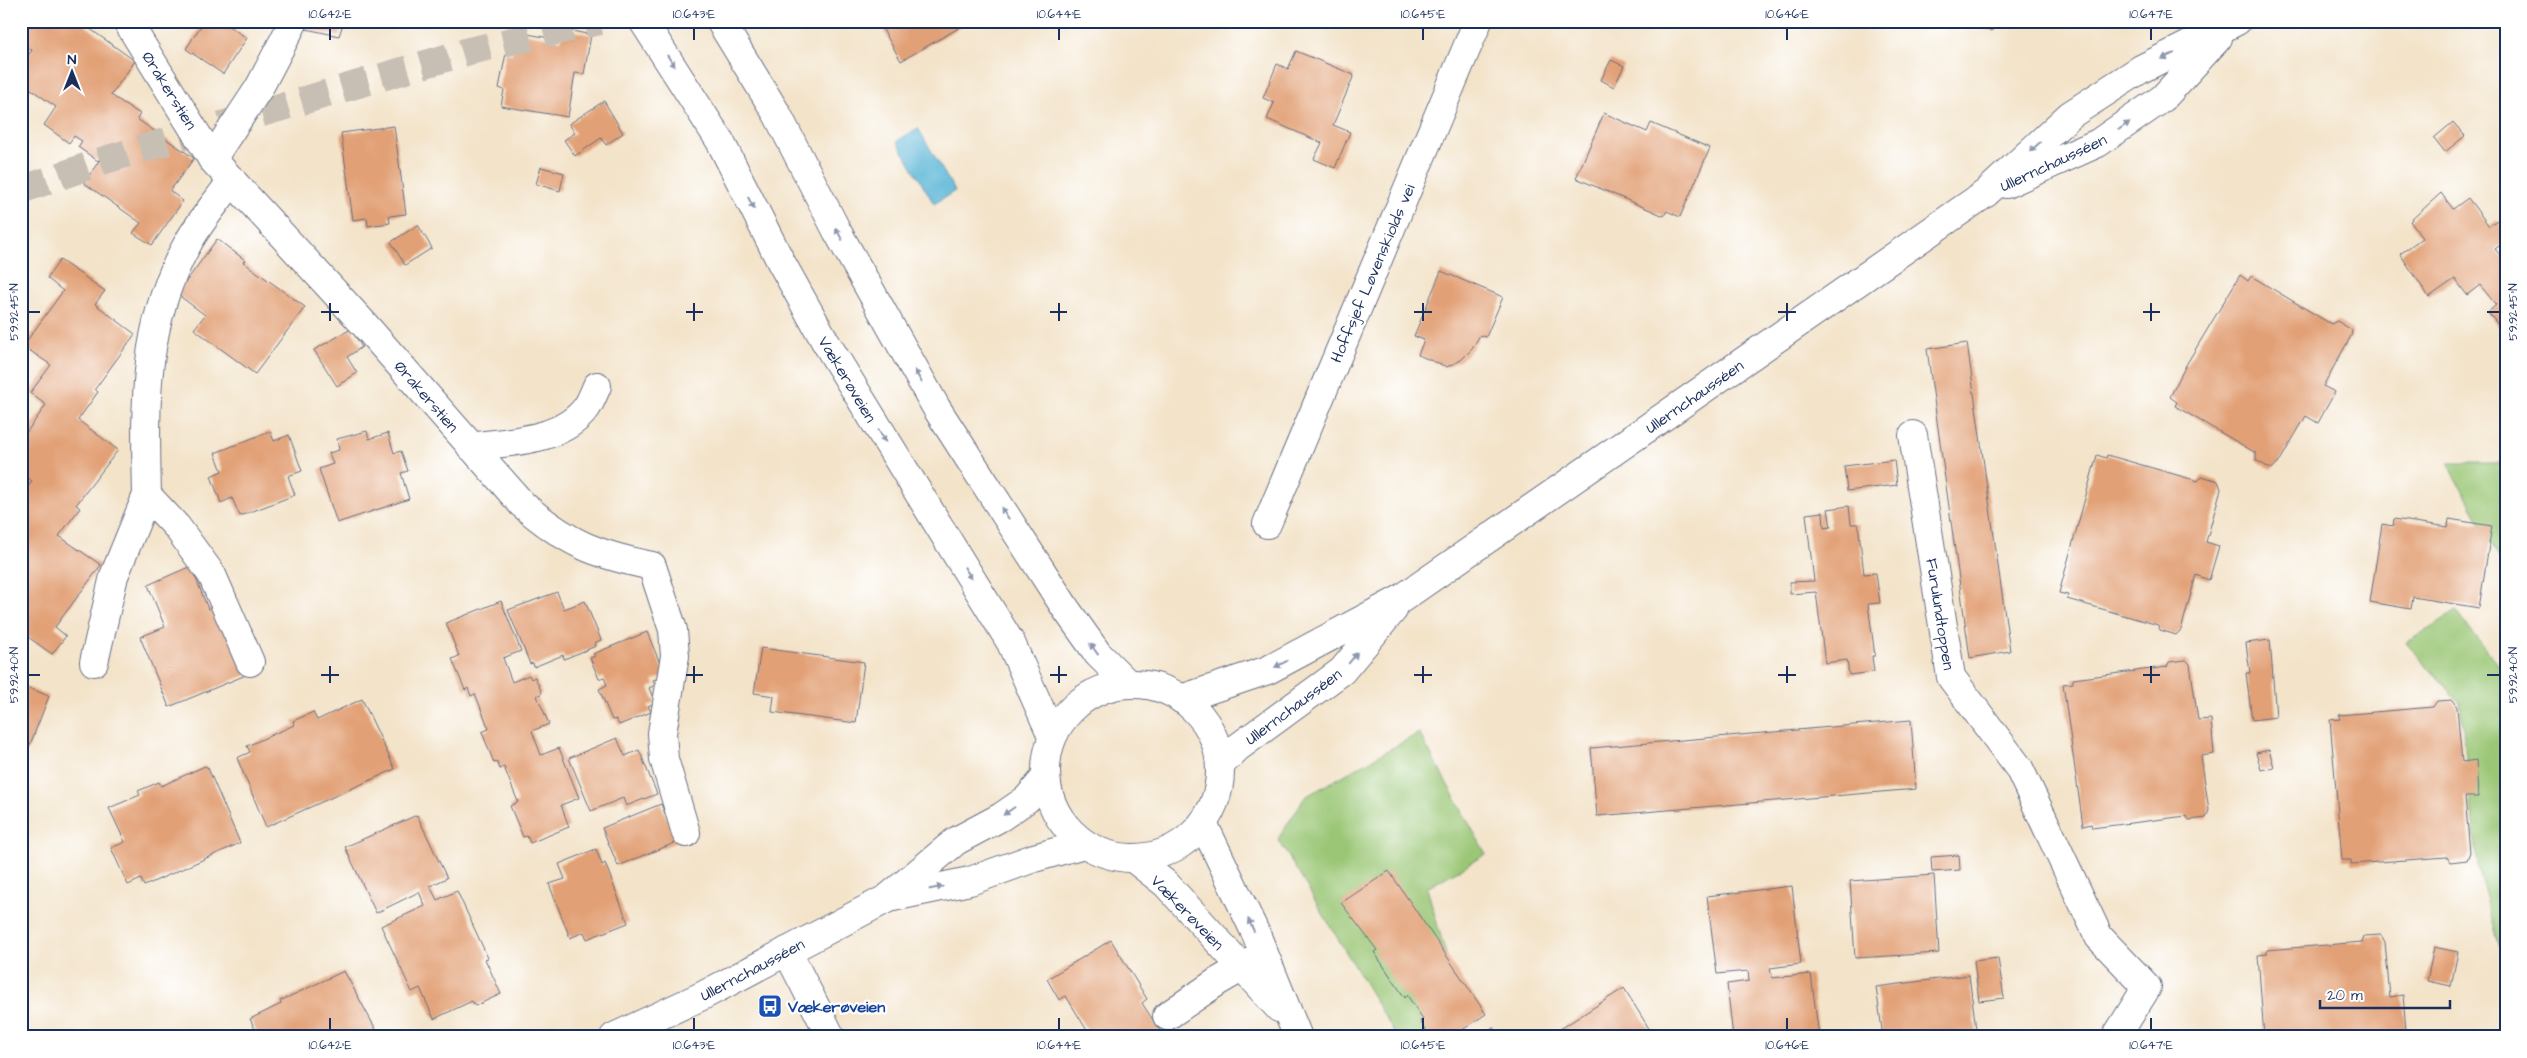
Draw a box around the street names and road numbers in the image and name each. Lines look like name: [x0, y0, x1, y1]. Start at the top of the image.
street label: Ørakerstien: [136, 47, 202, 134]
street label: Ullernchausséen: [1997, 129, 2110, 197]
street label: Hoffsjef Løvenskiolds vei: [1325, 180, 1421, 366]
street label: Vækerøveien: [813, 332, 882, 427]
street label: Ullernchausséen: [1641, 355, 1748, 439]
street label: Ørakerstien: [389, 356, 464, 437]
street label: Furulundtoppen: [1920, 557, 1960, 672]
street label: Ullernchausséen: [1241, 663, 1346, 750]
street label: Vækerøveien: [1146, 870, 1229, 955]
street label: Ullernchausséen: [696, 933, 808, 1007]

